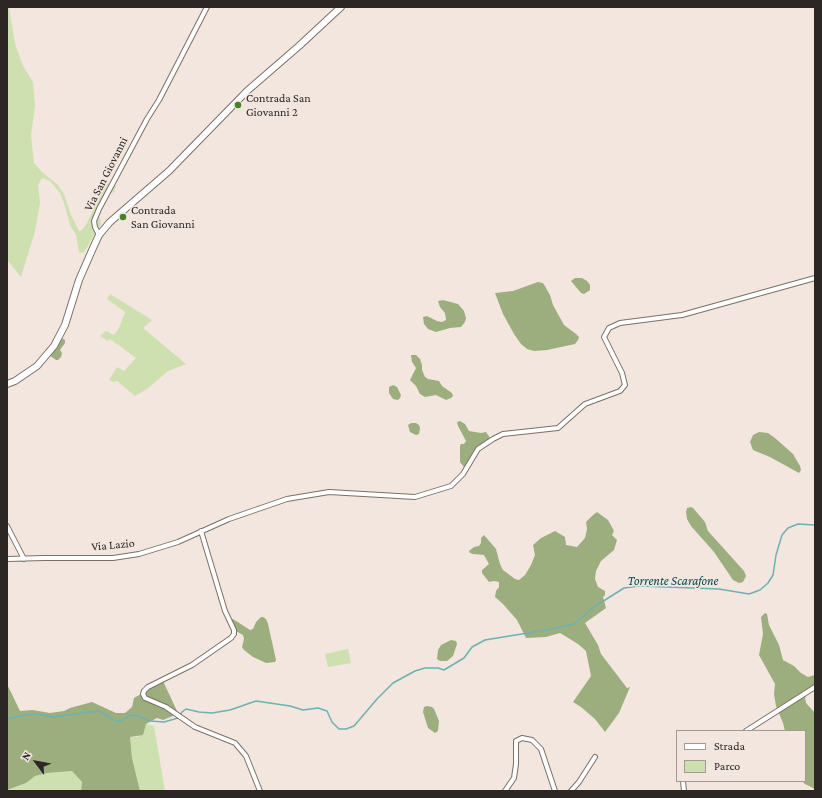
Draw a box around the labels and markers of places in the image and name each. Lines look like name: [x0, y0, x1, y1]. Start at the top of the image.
place label: Contrada San Giovanni 2: [246, 91, 311, 119]
marker: Contrada San Giovanni 2: [233, 100, 243, 110]
place label: Contrada San Giovanni: [131, 203, 195, 231]
marker: Contrada San Giovanni: [118, 212, 128, 222]

